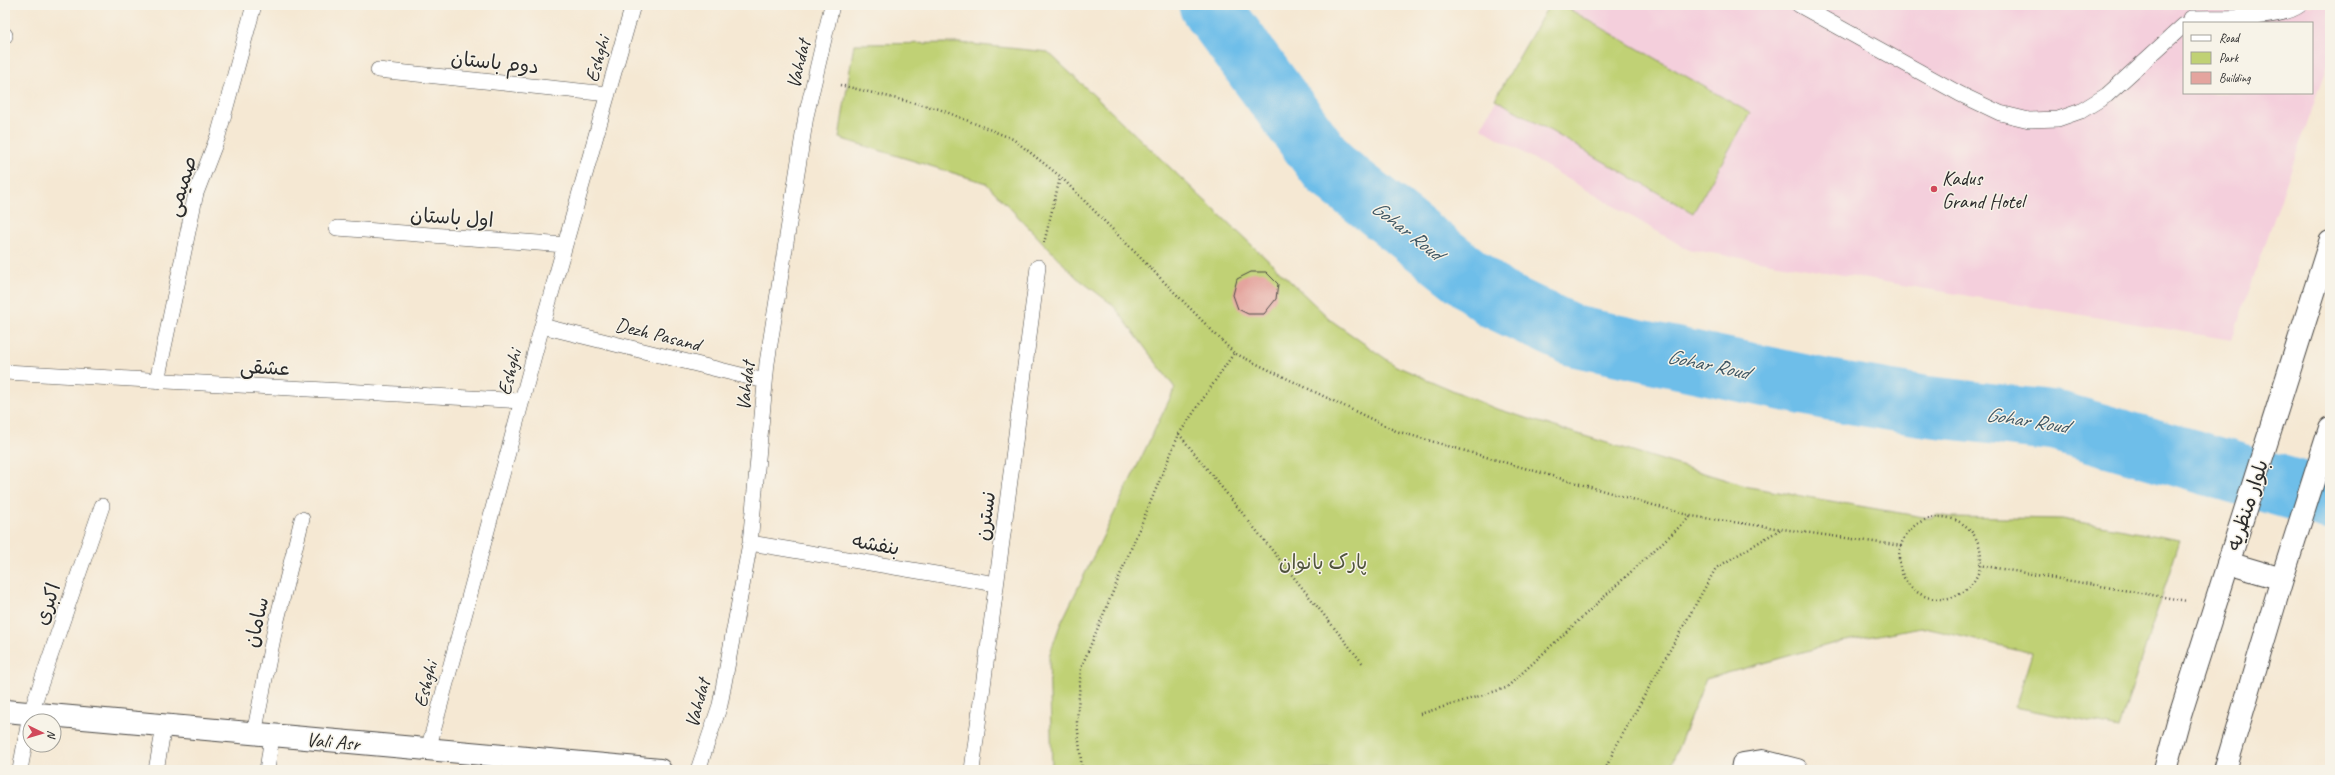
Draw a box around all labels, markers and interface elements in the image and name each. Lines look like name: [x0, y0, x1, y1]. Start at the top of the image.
legend: [2183, 22, 2313, 94]
text: Road: [2219, 30, 2241, 46]
street label: Eshghi: [579, 31, 617, 85]
street label: Vahdat: [781, 34, 817, 91]
street label: دوم باستان: [449, 45, 540, 83]
text: Park: [2219, 50, 2240, 66]
text: Building: [2219, 70, 2251, 86]
street label: صمیمی: [160, 153, 202, 219]
place label: Kadus Grand Hotel: [1942, 166, 2028, 214]
marker: Kadus Grand Hotel: [1929, 184, 1939, 194]
water label: Gohar Roud: [1367, 194, 1453, 270]
street label: اول باستان: [409, 202, 495, 233]
street label: Dezh Pasand: [613, 312, 706, 358]
water label: Gohar Roud: [1665, 343, 1758, 387]
street label: Eshghi: [491, 344, 528, 398]
street label: عشقی: [239, 354, 291, 381]
street label: Vahdat: [730, 357, 761, 412]
water label: Gohar Roud: [1984, 401, 2076, 440]
street label: بلوار منظریه: [2221, 456, 2274, 554]
street label: نسترن: [970, 490, 1001, 542]
street label: بنفشه: [850, 528, 902, 561]
park label: پارک بانوان: [1279, 550, 1367, 575]
street label: اکبری: [29, 580, 66, 629]
street label: سامان: [239, 594, 274, 650]
street label: Eshghi: [407, 656, 444, 710]
street label: Vahdat: [679, 673, 717, 730]
north arrow: [22, 713, 62, 753]
street label: Vali Asr: [305, 727, 363, 756]
text: N: [45, 730, 59, 740]

